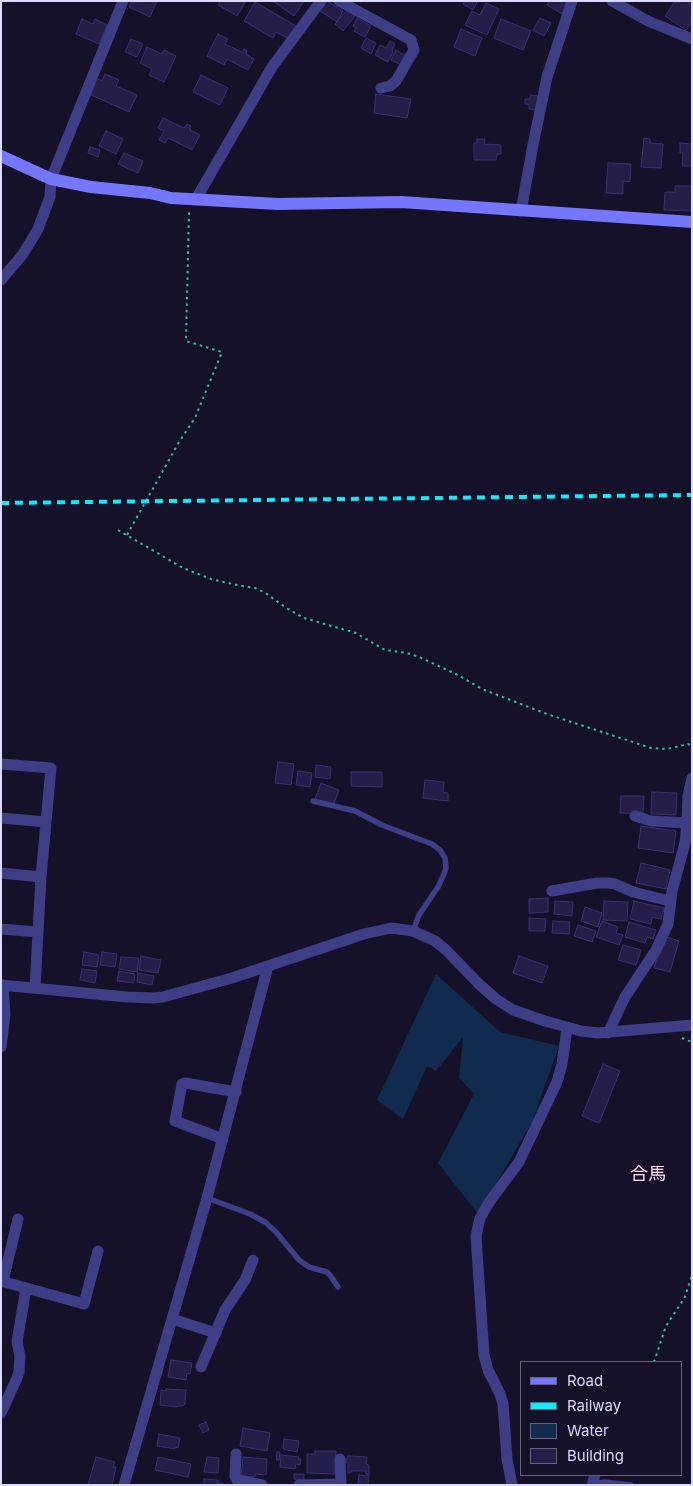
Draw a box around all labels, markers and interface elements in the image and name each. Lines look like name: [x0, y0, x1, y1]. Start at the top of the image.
district label: 合馬: [630, 1164, 666, 1186]
legend: [520, 1361, 683, 1476]
text: Road: [567, 1371, 603, 1390]
text: Railway: [567, 1396, 621, 1415]
text: Water: [567, 1421, 609, 1440]
text: Building: [567, 1446, 624, 1465]

